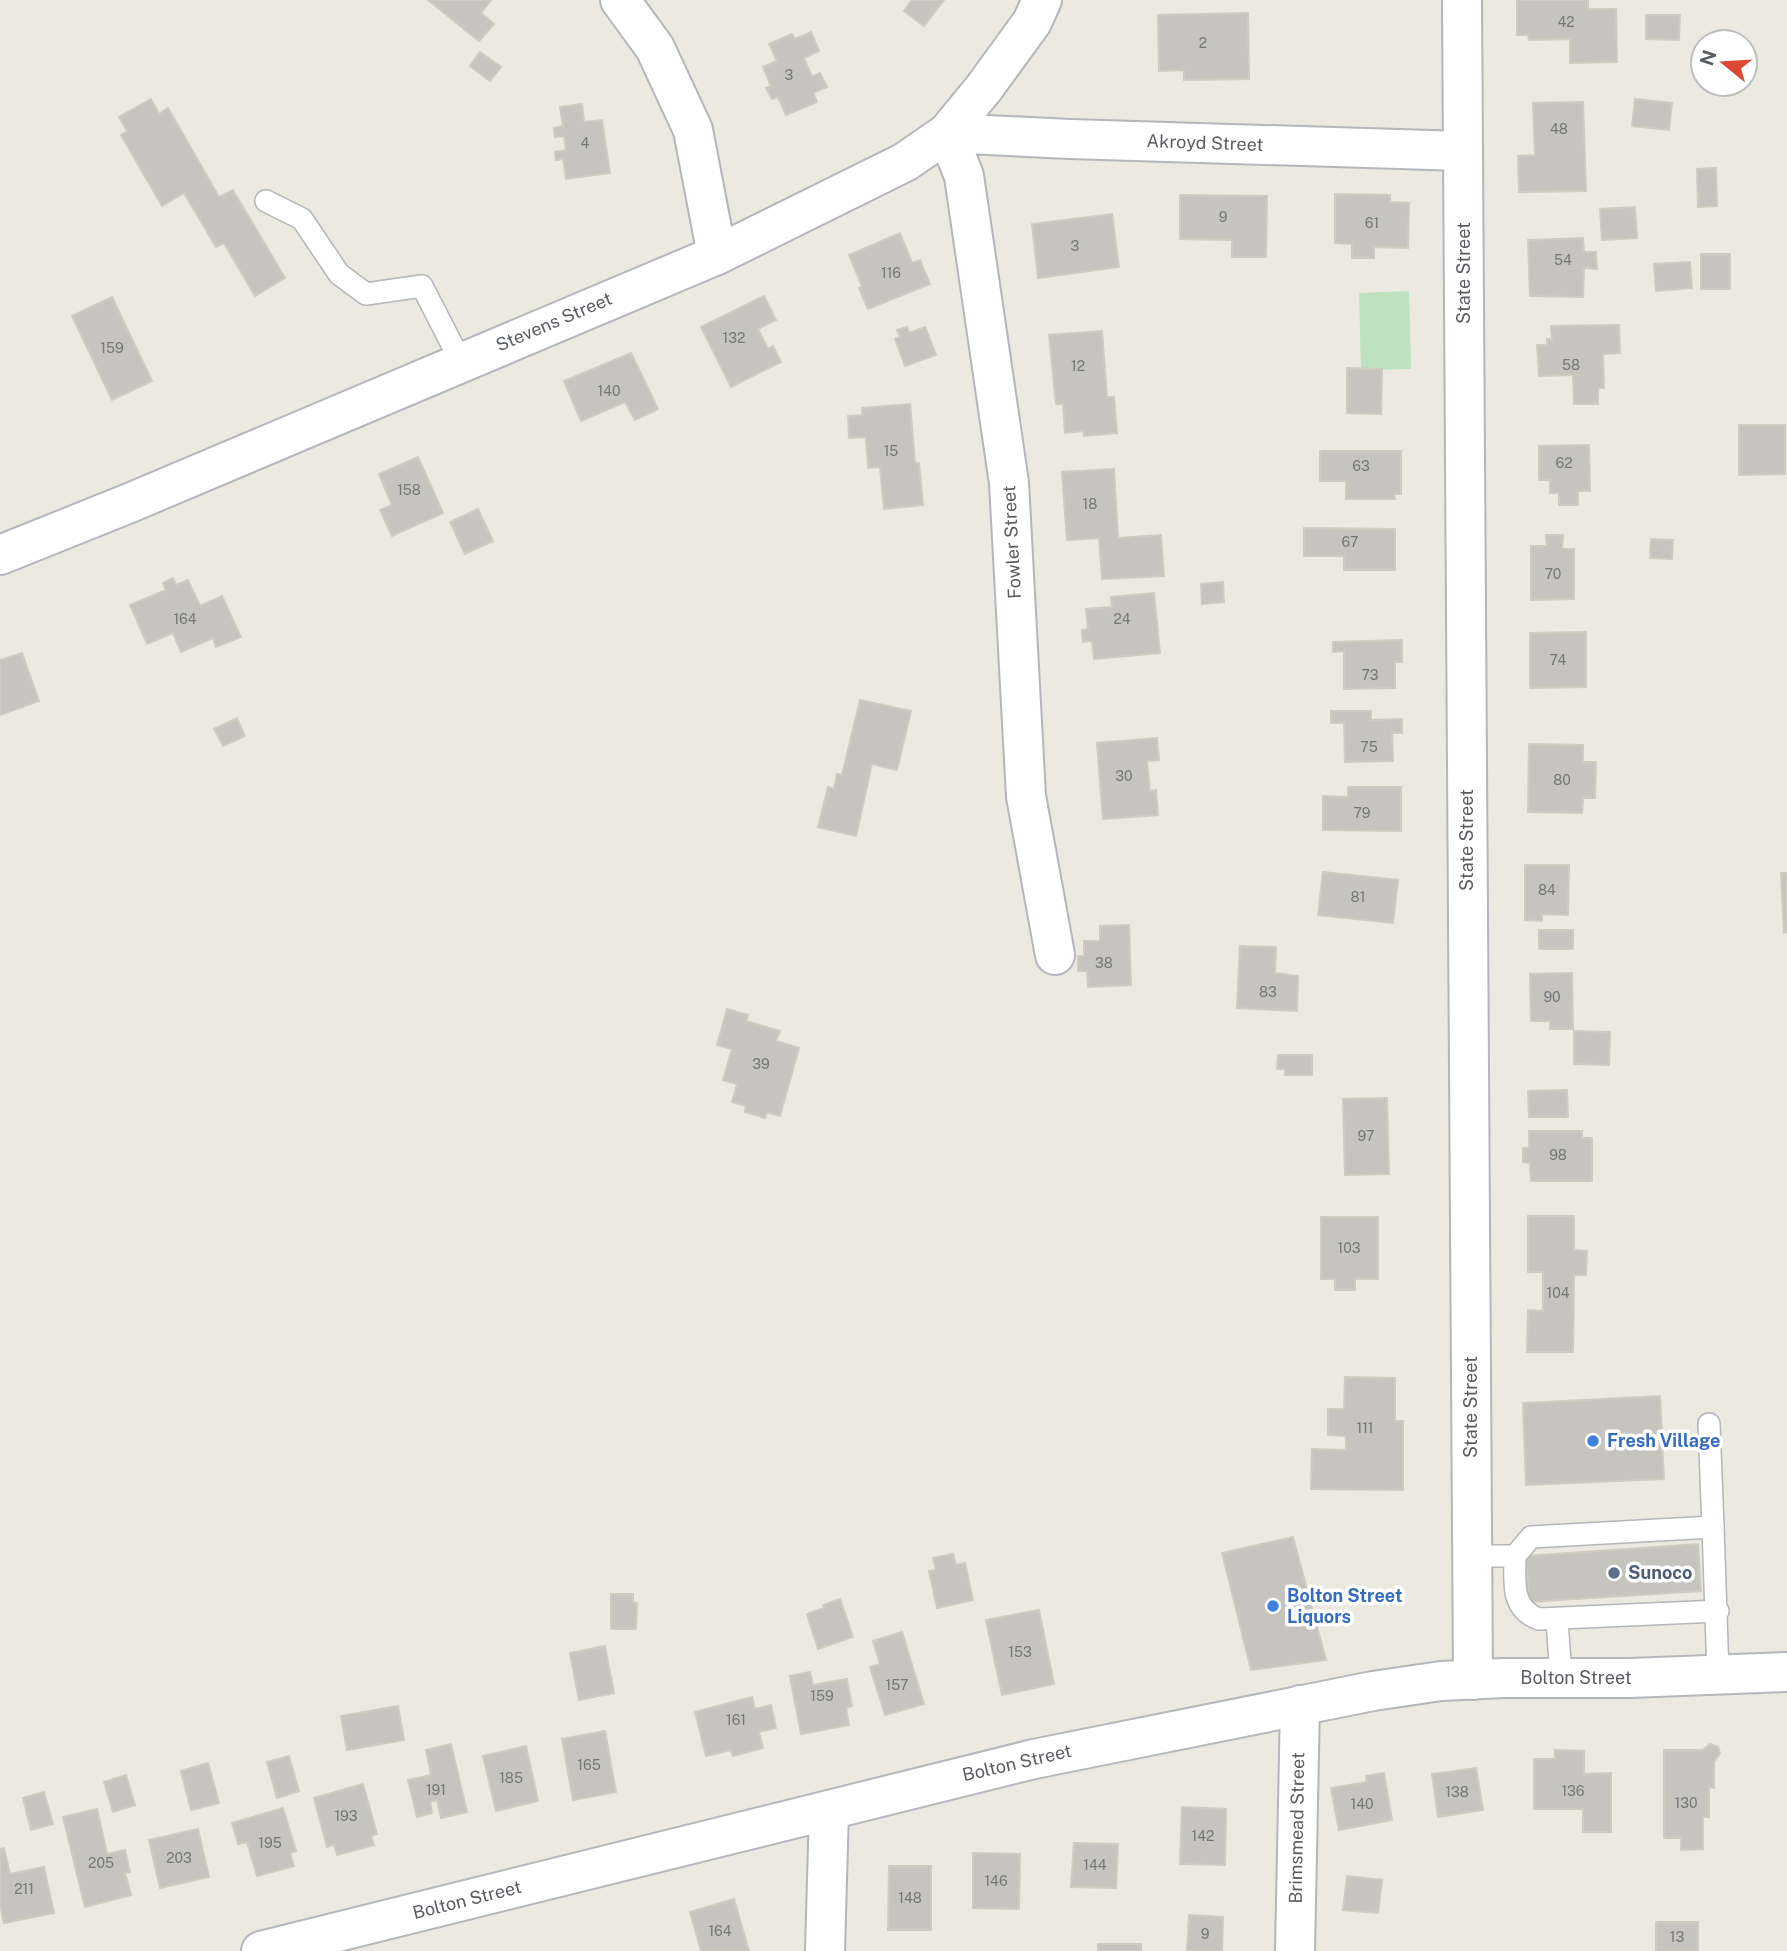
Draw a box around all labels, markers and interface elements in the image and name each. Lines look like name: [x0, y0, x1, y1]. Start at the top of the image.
house number: 42: [1557, 14, 1575, 30]
north arrow: [1689, 28, 1759, 98]
house number: 2: [1199, 35, 1207, 51]
text: N: [1695, 47, 1721, 68]
house number: 3: [785, 67, 794, 83]
house number: 48: [1550, 121, 1568, 137]
street label: Akroyd Street: [1146, 130, 1264, 155]
house number: 4: [581, 135, 590, 151]
house number: 9: [1219, 209, 1228, 225]
house number: 61: [1365, 215, 1379, 231]
street label: State Street: [1453, 222, 1474, 324]
house number: 3: [1071, 238, 1080, 254]
house number: 54: [1554, 252, 1572, 268]
house number: 116: [881, 265, 901, 281]
street label: Stevens Street: [493, 288, 615, 355]
house number: 132: [723, 330, 745, 346]
house number: 159: [100, 340, 124, 356]
house number: 58: [1562, 357, 1580, 373]
house number: 12: [1071, 358, 1085, 374]
house number: 140: [597, 383, 621, 399]
house number: 15: [884, 443, 898, 459]
house number: 62: [1555, 455, 1573, 471]
house number: 63: [1352, 458, 1370, 474]
house number: 158: [397, 482, 421, 498]
street label: Fowler Street: [998, 485, 1025, 599]
house number: 18: [1083, 496, 1097, 512]
house number: 67: [1342, 534, 1358, 550]
house number: 70: [1545, 566, 1561, 582]
house number: 164: [173, 611, 197, 627]
house number: 24: [1113, 611, 1131, 627]
house number: 74: [1550, 652, 1567, 668]
house number: 73: [1362, 667, 1379, 683]
house number: 75: [1360, 739, 1378, 755]
house number: 30: [1115, 768, 1133, 784]
house number: 80: [1553, 772, 1571, 788]
street label: State Street: [1456, 789, 1477, 891]
house number: 79: [1354, 805, 1371, 821]
house number: 84: [1538, 882, 1556, 898]
house number: 81: [1351, 889, 1365, 905]
house number: 38: [1095, 955, 1113, 971]
house number: 83: [1259, 984, 1277, 1000]
house number: 90: [1543, 989, 1561, 1005]
house number: 39: [752, 1056, 770, 1072]
house number: 97: [1358, 1128, 1374, 1144]
house number: 98: [1549, 1147, 1567, 1163]
house number: 103: [1338, 1240, 1361, 1256]
house number: 104: [1546, 1285, 1570, 1301]
street label: State Street: [1460, 1356, 1481, 1458]
house number: 111: [1356, 1420, 1374, 1436]
place label: Fresh Village: [1607, 1430, 1720, 1451]
marker: Fresh Village: [1585, 1433, 1601, 1449]
place label: Sunoco: [1628, 1562, 1692, 1583]
marker: Sunoco: [1606, 1565, 1622, 1581]
place label: Bolton Street Liquors: [1287, 1585, 1402, 1627]
marker: Bolton Street Liquors: [1265, 1598, 1281, 1614]
house number: 153: [1008, 1644, 1032, 1660]
street label: Bolton Street: [1520, 1667, 1632, 1688]
house number: 157: [885, 1677, 909, 1693]
house number: 159: [810, 1688, 834, 1704]
house number: 161: [726, 1712, 746, 1728]
street label: Bolton Street: [960, 1740, 1074, 1785]
street label: Brimsmead Street: [1285, 1752, 1308, 1904]
house number: 165: [577, 1757, 601, 1773]
house number: 185: [499, 1770, 523, 1786]
house number: 191: [426, 1782, 446, 1798]
house number: 136: [1561, 1783, 1585, 1799]
house number: 138: [1445, 1784, 1469, 1800]
house number: 130: [1675, 1795, 1698, 1811]
house number: 140: [1350, 1796, 1374, 1812]
house number: 193: [334, 1808, 358, 1824]
house number: 142: [1192, 1828, 1214, 1844]
house number: 195: [258, 1835, 282, 1851]
house number: 203: [166, 1850, 192, 1866]
house number: 205: [88, 1855, 114, 1871]
house number: 144: [1083, 1857, 1107, 1873]
house number: 146: [984, 1873, 1008, 1889]
street label: Bolton Street: [410, 1876, 523, 1923]
house number: 211: [14, 1881, 34, 1897]
house number: 148: [898, 1890, 922, 1906]
house number: 164: [708, 1923, 732, 1939]
house number: 9: [1201, 1926, 1210, 1942]
house number: 13: [1670, 1929, 1684, 1945]

